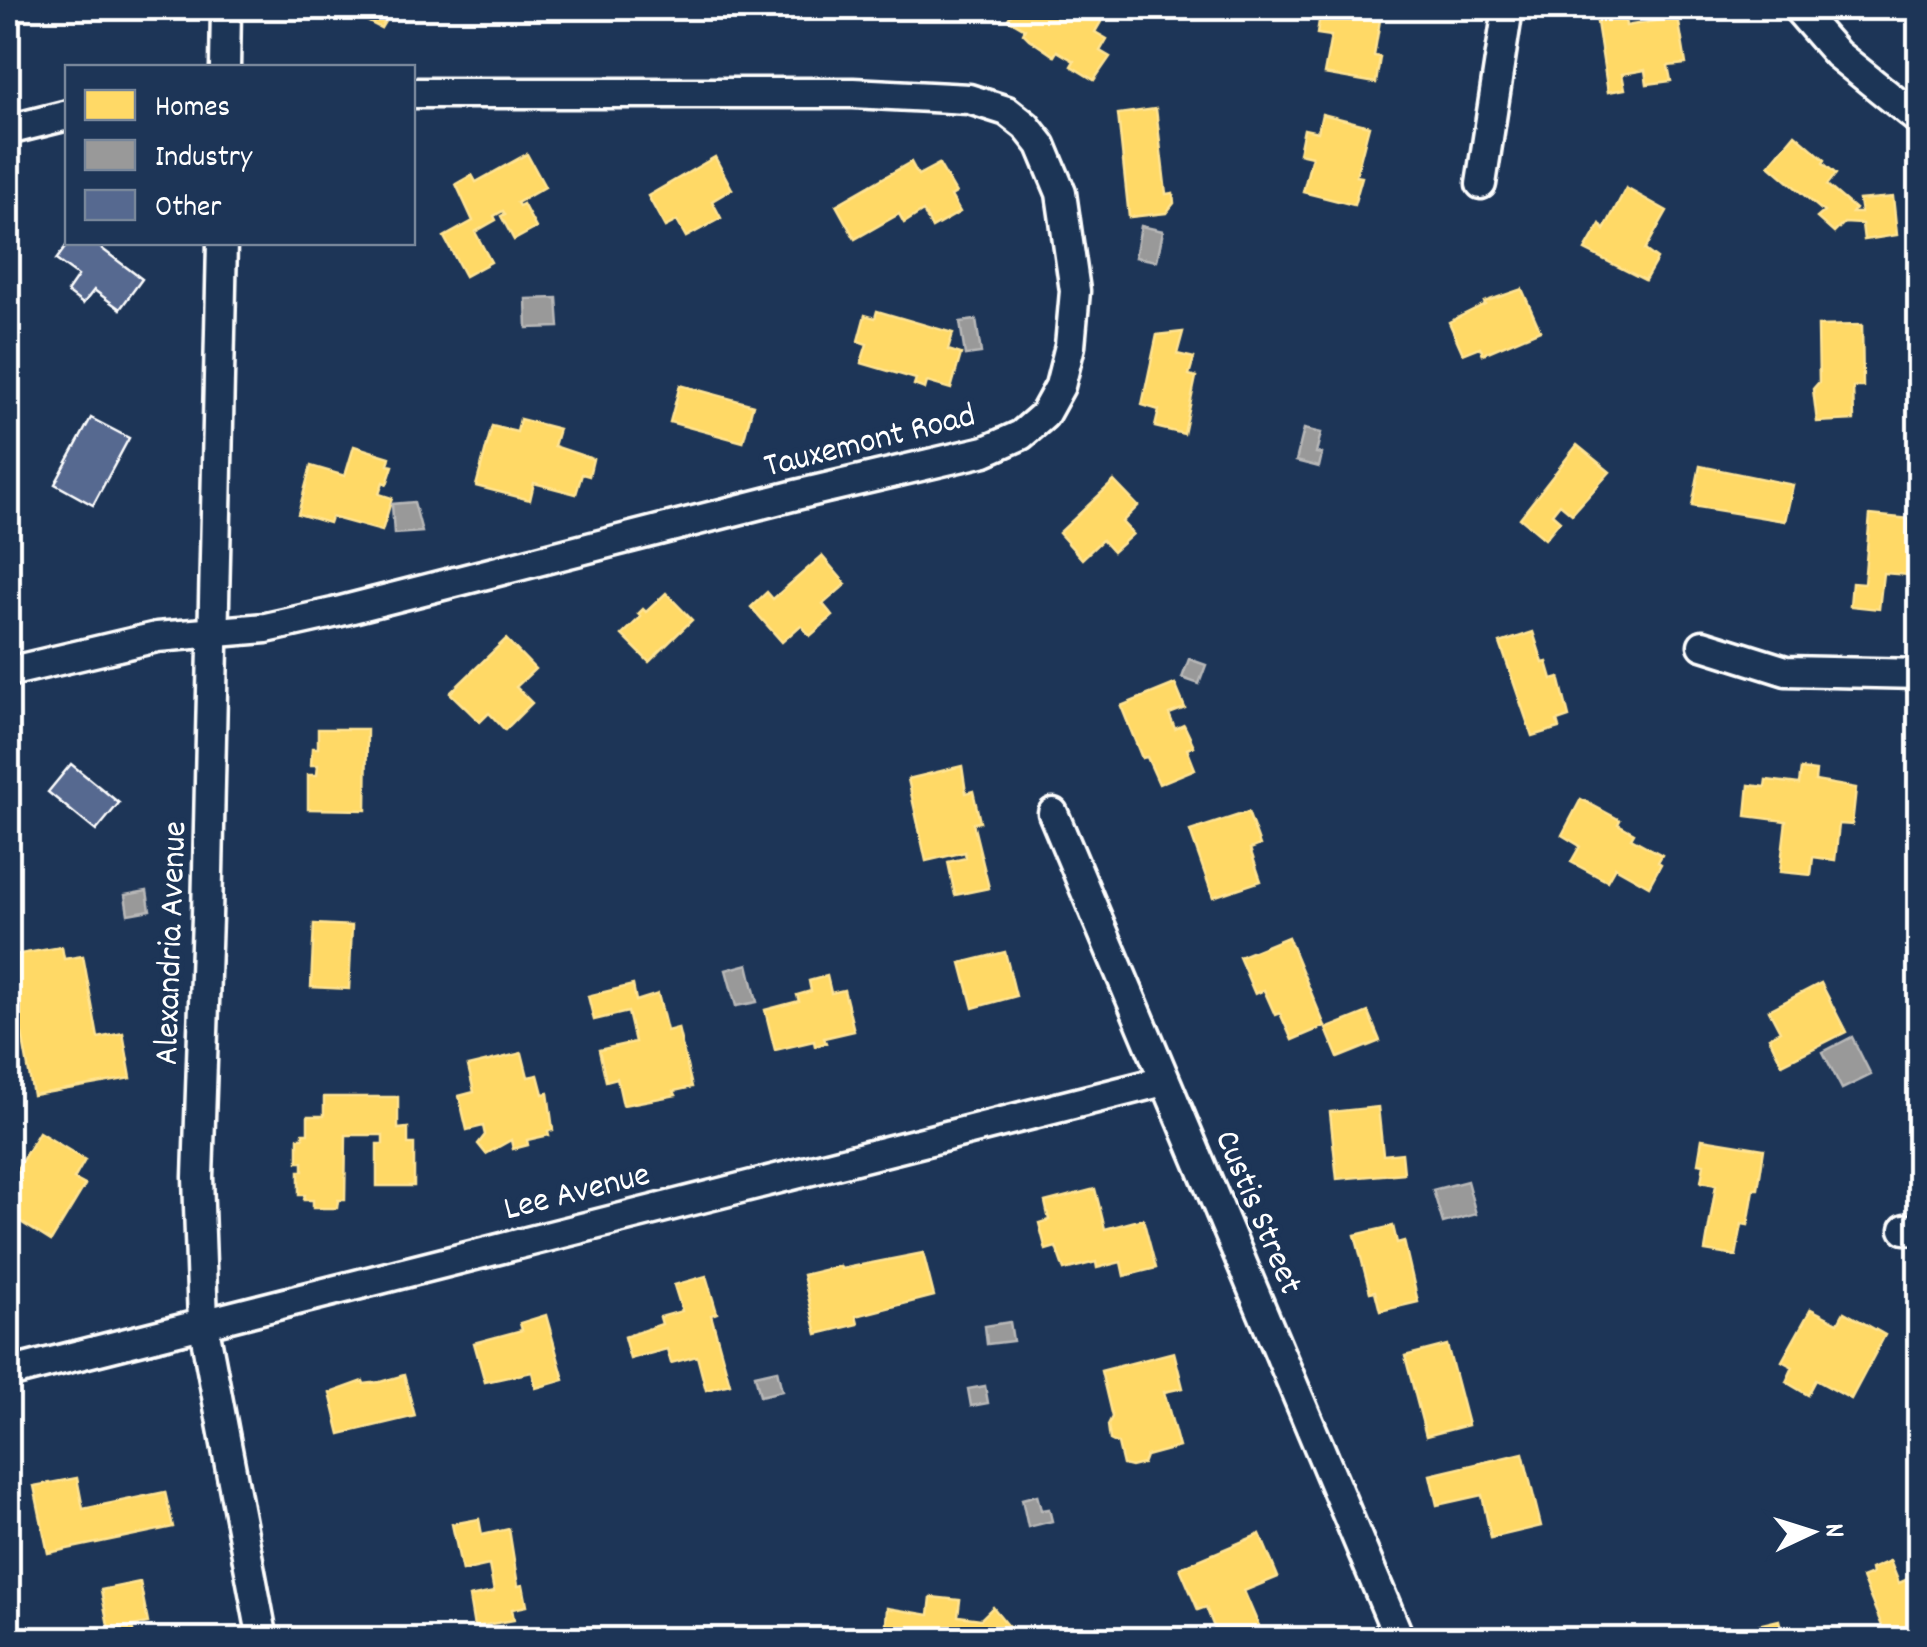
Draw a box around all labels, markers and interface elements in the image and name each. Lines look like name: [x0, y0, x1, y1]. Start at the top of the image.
legend: [65, 65, 415, 245]
text: Homes: [155, 88, 230, 131]
text: Industry: [155, 138, 253, 181]
text: Other: [155, 188, 221, 231]
street label: Tauxemont Road: [759, 392, 981, 493]
street label: Alexandria Avenue: [144, 820, 202, 1066]
street label: Custis Street: [1199, 1123, 1313, 1303]
street label: Lee Avenue: [499, 1152, 655, 1236]
north arrow: [1762, 1482, 1862, 1582]
text: N: [1812, 1522, 1852, 1539]

